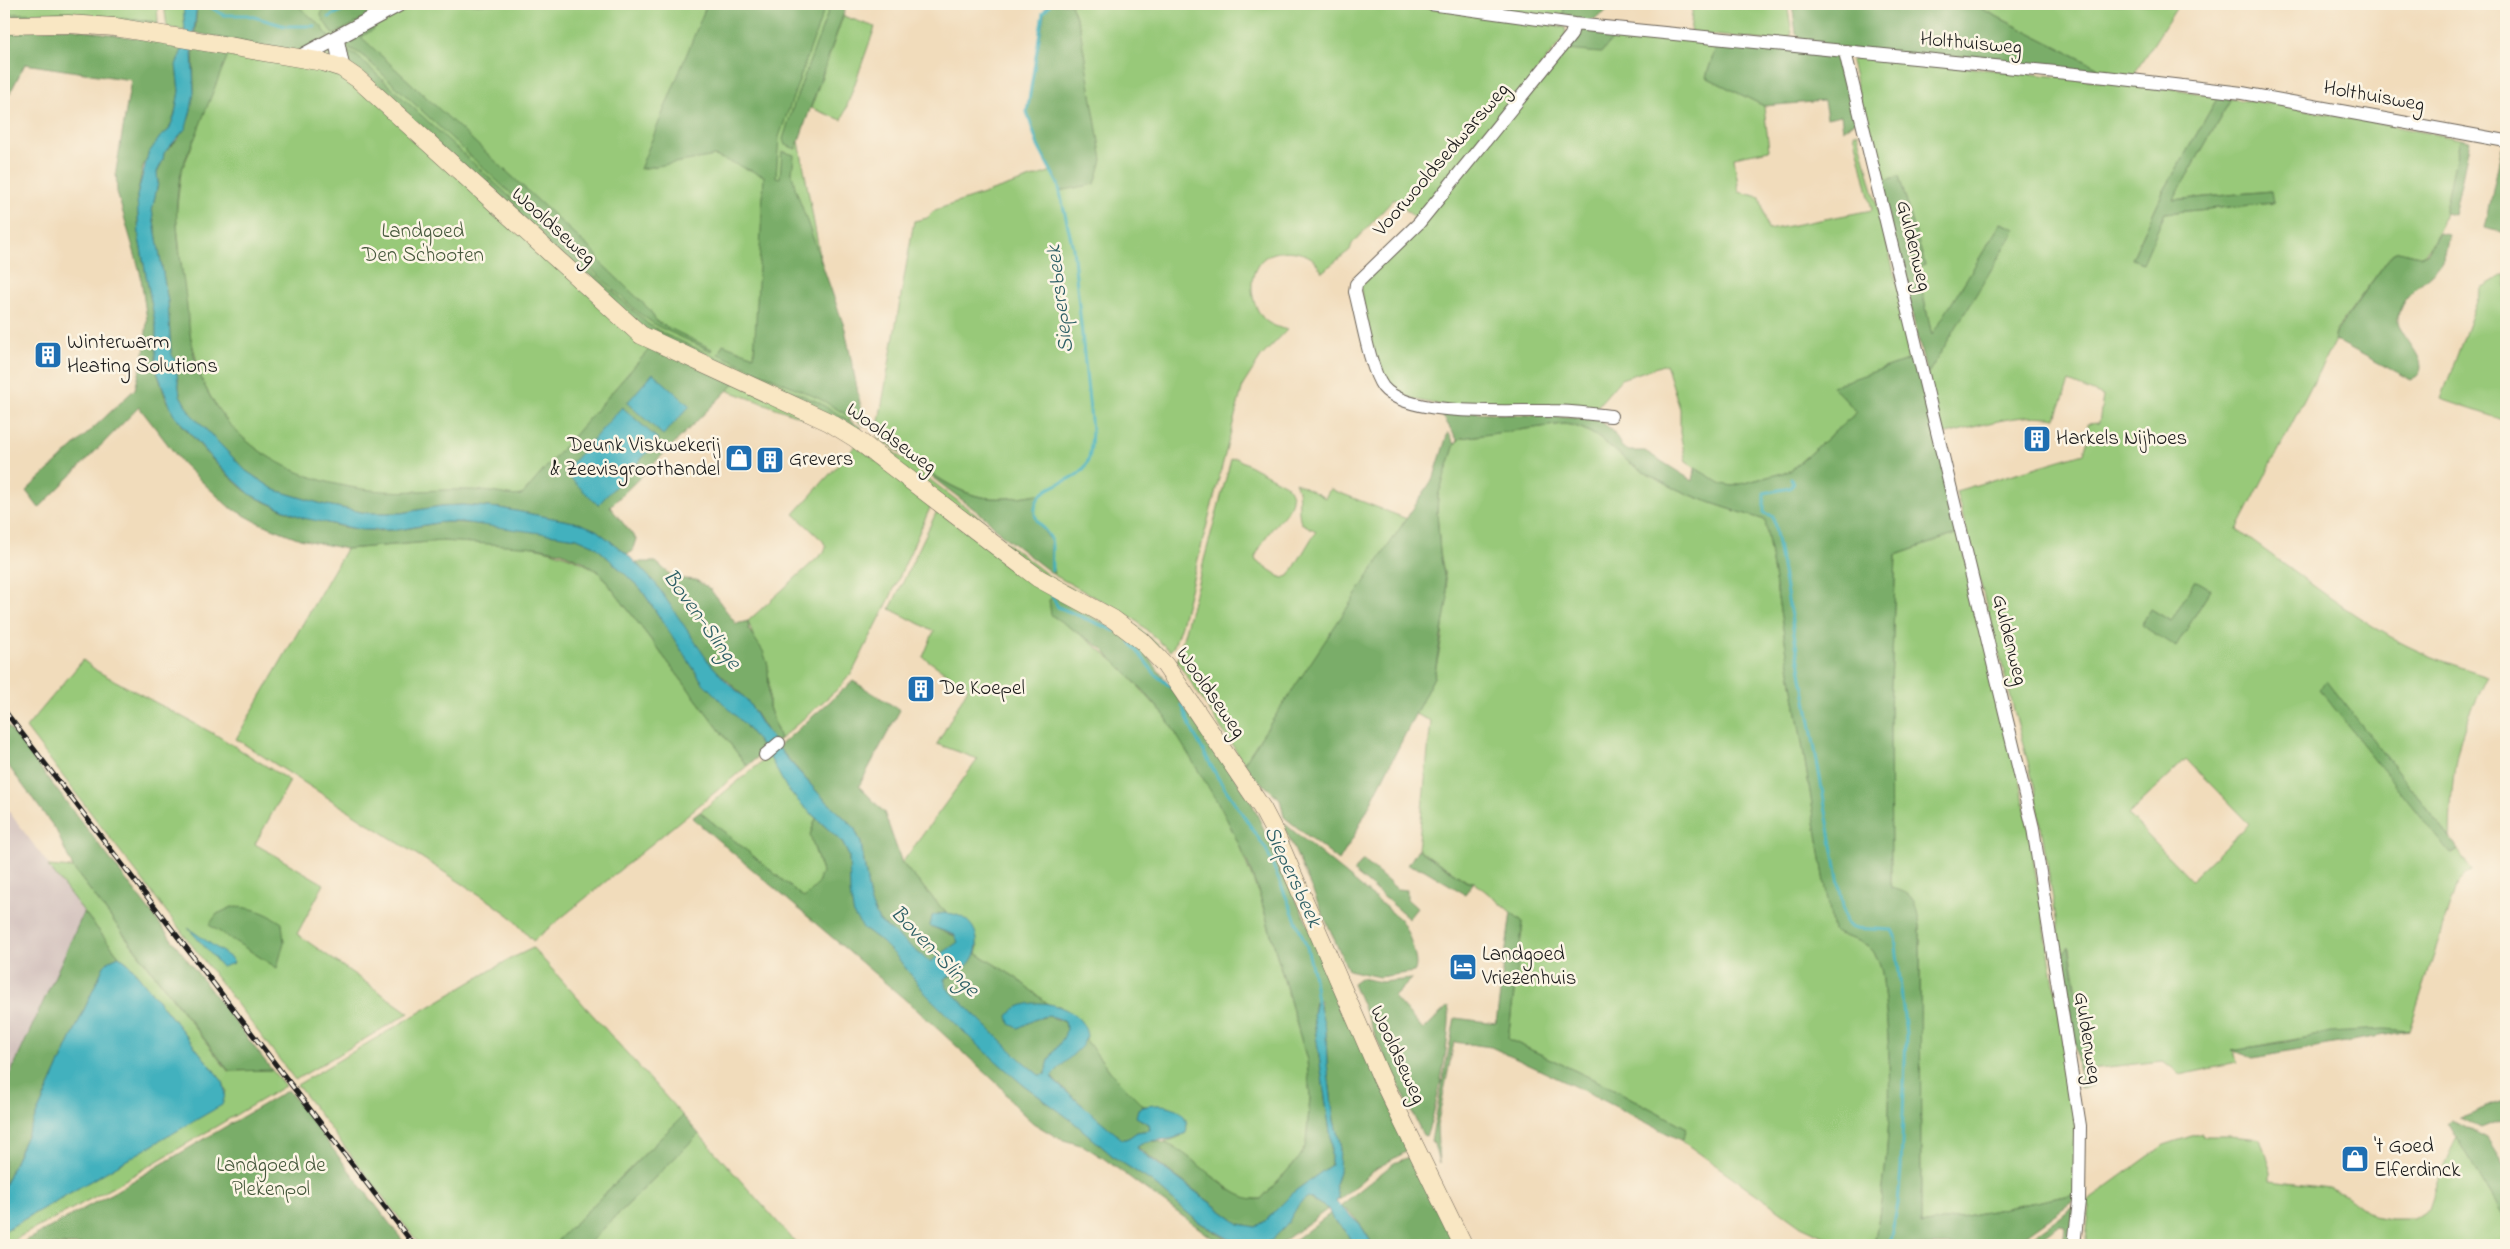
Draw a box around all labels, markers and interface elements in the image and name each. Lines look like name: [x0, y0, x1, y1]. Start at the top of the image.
street label: Holthuisweg: [1919, 25, 2023, 65]
street label: Holthuisweg: [2321, 73, 2427, 123]
street label: Voorwooldsedwarsweg: [1366, 77, 1519, 246]
street label: Wooldseweg: [502, 181, 602, 275]
street label: Guldenweg: [1885, 197, 1939, 295]
park label: Landgoed Den Schooten: [361, 217, 484, 271]
water label: Siepersbeek: [1038, 242, 1084, 355]
place label: Winterwarm Heating Solutions: [67, 328, 218, 384]
building icon: Winterwarm Heating Solutions: [33, 340, 63, 370]
street label: Wooldseweg: [838, 396, 943, 484]
building icon: Harkels Nijhoes: [2022, 424, 2052, 454]
place label: Harkels Nijhoes: [2056, 424, 2187, 454]
place label: Deunk Viskwekerij & Zeevisgroothandel: [551, 431, 721, 487]
shop icon: Deunk Viskwekerij & Zeevisgroothandel: [724, 443, 754, 473]
building icon: Grevers: [755, 445, 785, 475]
place label: Grevers: [789, 445, 853, 475]
water label: Boven-Slinge: [654, 563, 749, 678]
street label: Guldenweg: [1981, 591, 2035, 689]
street label: Wooldseweg: [1166, 641, 1253, 746]
building icon: De Koepel: [906, 674, 936, 704]
place label: De Koepel: [939, 674, 1025, 704]
water label: Siepersbeek: [1255, 821, 1330, 934]
water label: Boven-Slinge: [882, 899, 987, 1006]
place label: Landgoed Vriezenhuis: [1481, 940, 1577, 994]
hotel icon: Landgoed Vriezenhuis: [1448, 952, 1478, 982]
street label: Guldenweg: [2063, 990, 2109, 1087]
street label: Wooldseweg: [1359, 1001, 1433, 1110]
place label: 't Goed Elferdinck: [2374, 1132, 2461, 1186]
shop icon: 't Goed Elferdinck: [2340, 1144, 2370, 1174]
park label: Landgoed de Plekenpol: [216, 1151, 326, 1205]

